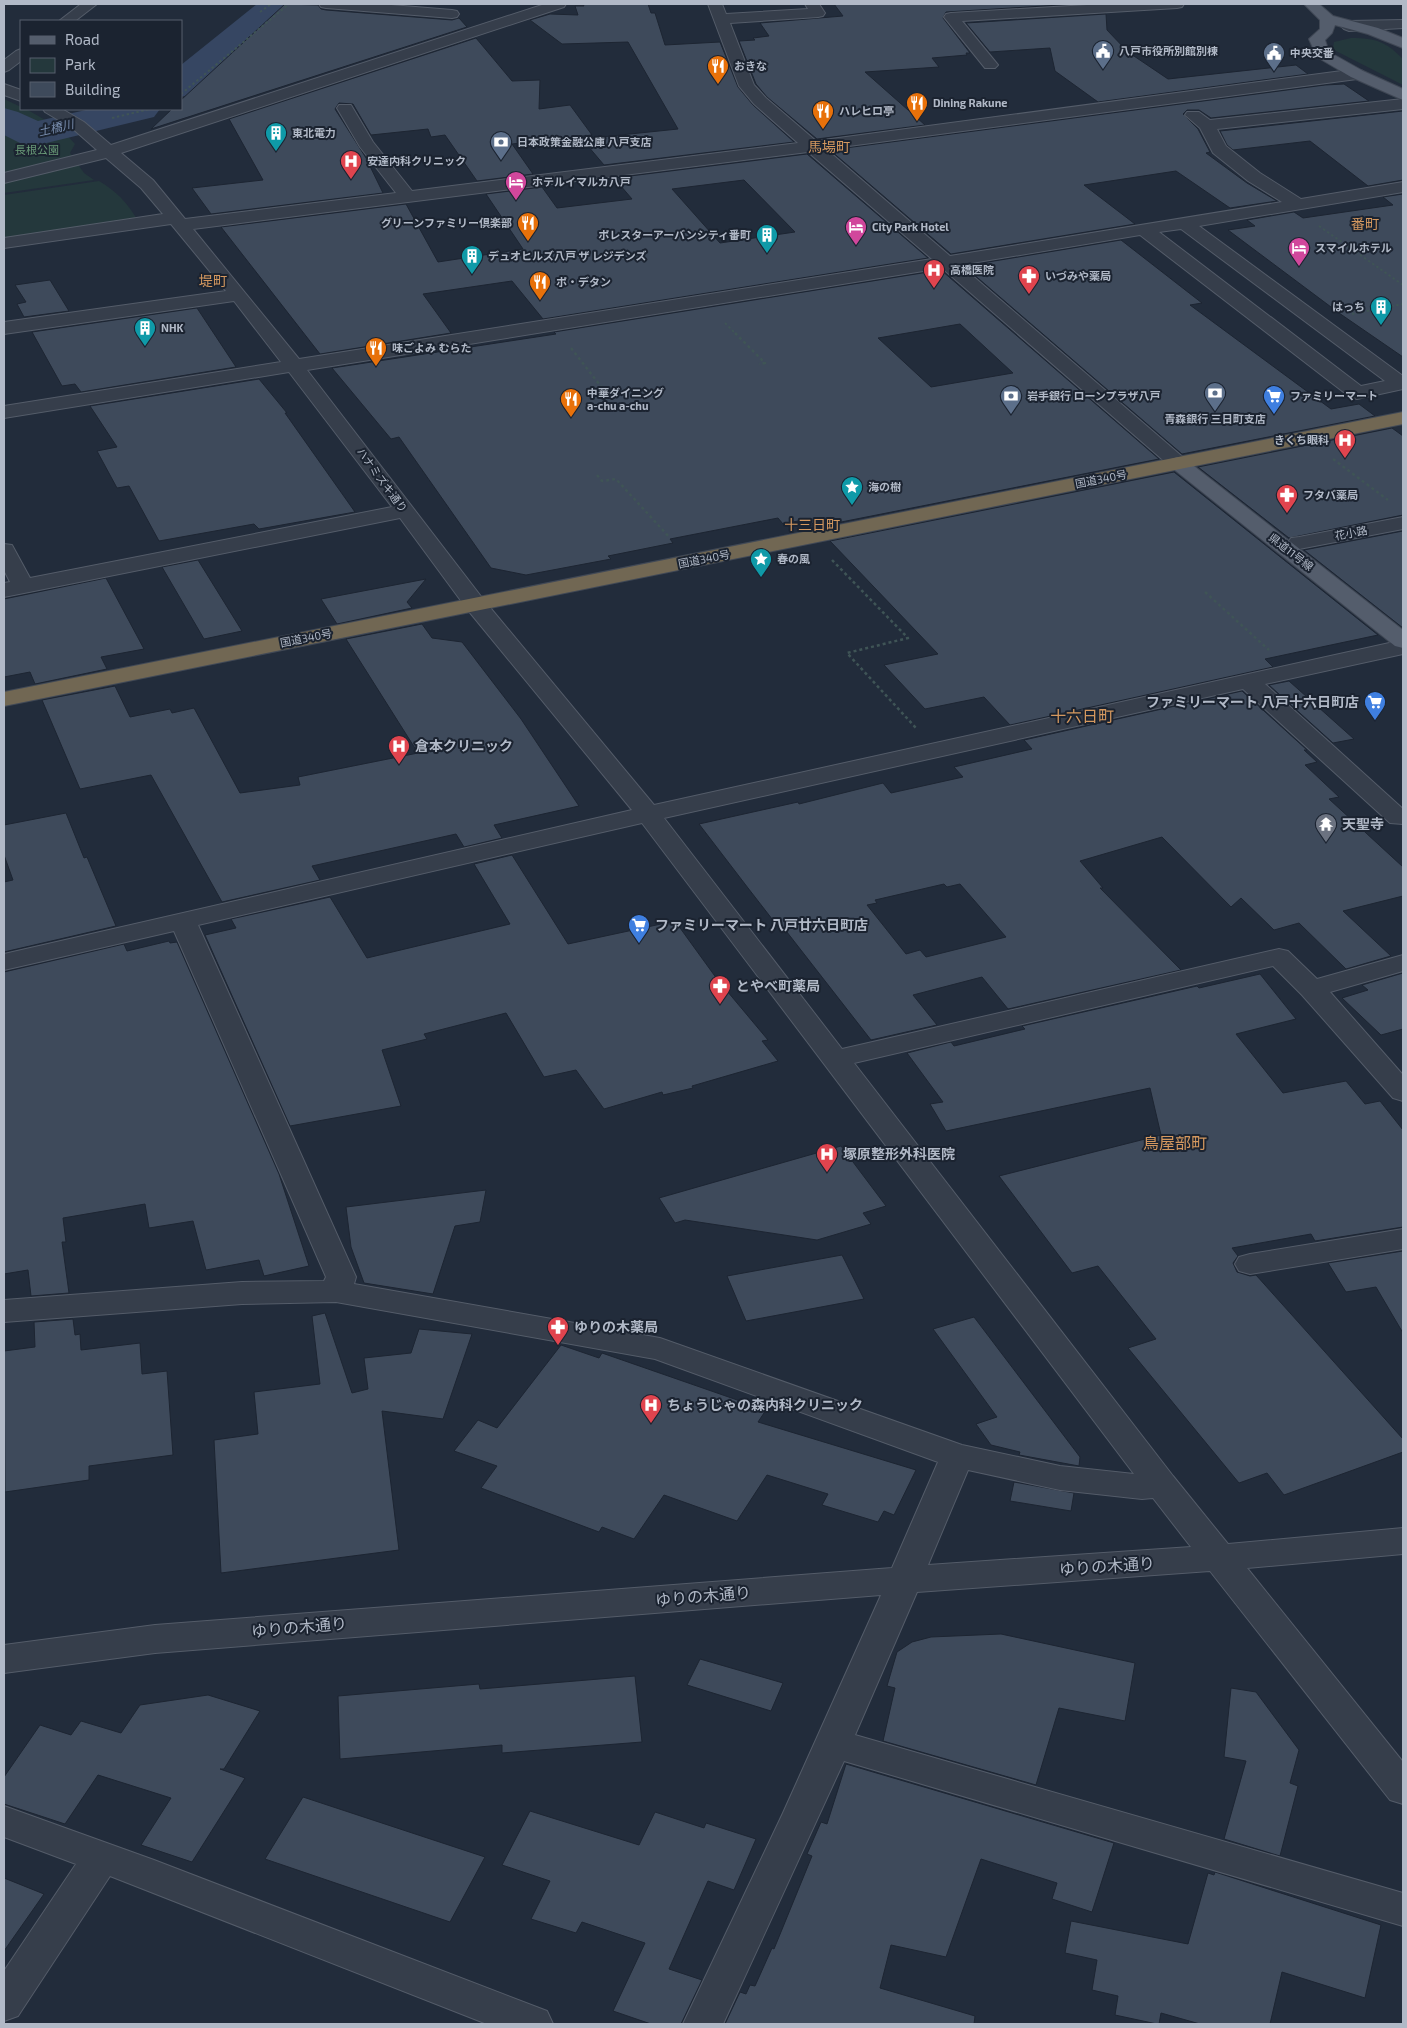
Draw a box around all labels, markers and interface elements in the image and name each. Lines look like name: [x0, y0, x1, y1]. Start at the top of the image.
legend: [20, 20, 182, 110]
text: Road: [65, 30, 100, 48]
public building icon: 八戸市役所別館別棟: [1091, 39, 1115, 70]
public building icon: 中央交番: [1262, 41, 1286, 72]
place label: 八戸市役所別館別棟: [1119, 44, 1218, 57]
place label: 中央交番: [1290, 46, 1334, 59]
restaurant icon: おきな: [706, 54, 730, 85]
text: Park: [65, 55, 96, 73]
place label: おきな: [734, 59, 767, 72]
text: Building: [65, 80, 121, 98]
restaurant icon: Dining Rakune: [905, 91, 929, 122]
place label: Dining Rakune: [933, 96, 1007, 109]
restaurant icon: ハレヒロ亭: [811, 99, 835, 130]
place label: ハレヒロ亭: [839, 104, 894, 117]
water label: 土橋川: [37, 116, 77, 138]
building icon: 東北電力: [264, 121, 288, 152]
place label: 東北電力: [292, 126, 336, 139]
bank icon: 日本政策金融公庫 八戸支店: [489, 130, 513, 161]
place label: 日本政策金融公庫 八戸支店: [517, 135, 651, 148]
district label: 馬場町: [808, 138, 850, 155]
park label: 長根公園: [15, 143, 59, 156]
hospital icon: 安達内科クリニック: [339, 149, 363, 180]
place label: 安達内科クリニック: [367, 154, 466, 167]
hotel icon: ホテルイマルカ八戸: [504, 170, 528, 201]
place label: ホテルイマルカ八戸: [532, 175, 631, 188]
restaurant icon: グリーンファミリー倶楽部: [516, 211, 540, 242]
hotel icon: City Park Hotel: [844, 215, 868, 246]
district label: 番町: [1351, 215, 1379, 232]
place label: グリーンファミリー倶楽部: [381, 216, 512, 229]
place label: City Park Hotel: [872, 220, 949, 234]
building icon: ポレスターアーバンシティ番町: [755, 223, 779, 254]
place label: ポレスターアーバンシティ番町: [598, 228, 751, 241]
hotel icon: スマイルホテル: [1287, 236, 1311, 267]
place label: スマイルホテル: [1315, 241, 1392, 254]
building icon: デュオヒルズ八戸 ザ レジデンズ: [460, 244, 484, 275]
place label: デュオヒルズ八戸 ザ レジデンズ: [488, 249, 647, 262]
hospital icon: 高橋医院: [922, 258, 946, 289]
place label: 高橋医院: [950, 263, 994, 276]
pharmacy icon: いづみや薬局: [1017, 264, 1041, 295]
place label: いづみや薬局: [1045, 269, 1111, 282]
restaurant icon: ポ・デタン: [528, 270, 552, 301]
district label: 堤町: [199, 272, 227, 289]
place label: ポ・デタン: [556, 275, 611, 288]
building icon: はっち: [1369, 295, 1393, 326]
place label: はっち: [1332, 300, 1365, 313]
building icon: NHK: [133, 316, 157, 347]
place label: NHK: [161, 321, 184, 334]
restaurant icon: 味ごよみ むらた: [364, 336, 388, 367]
place label: 味ごよみ むらた: [392, 341, 471, 354]
bank icon: 青森銀行 三日町支店: [1203, 381, 1227, 412]
bank icon: 岩手銀行 ローンプラザ八戸: [999, 384, 1023, 415]
supermarket icon: ファミリーマート: [1262, 384, 1286, 415]
place label: 中華ダイニング a-chu a-chu: [587, 386, 664, 412]
restaurant icon: 中華ダイニング a-chu a-chu: [559, 387, 583, 418]
place label: 岩手銀行 ローンプラザ八戸: [1027, 389, 1161, 402]
place label: ファミリーマート: [1290, 389, 1378, 402]
place label: 青森銀行 三日町支店: [1164, 412, 1266, 425]
hospital icon: きくち眼科: [1333, 428, 1357, 459]
place label: きくち眼科: [1274, 433, 1329, 446]
street label: ハナミズキ通り: [355, 445, 410, 515]
street label: 国道340号: [1074, 467, 1128, 490]
place icon: 海の樹: [840, 475, 864, 506]
place label: 海の樹: [868, 480, 901, 493]
pharmacy icon: フタバ薬局: [1275, 483, 1299, 514]
place label: フタバ薬局: [1303, 488, 1358, 501]
district label: 十三日町: [784, 516, 840, 533]
street label: 花小路: [1333, 523, 1368, 542]
street label: 県道11号線: [1267, 530, 1316, 573]
street label: 国道340号: [677, 547, 731, 570]
place icon: 春の風: [749, 547, 773, 578]
place label: 春の風: [777, 552, 810, 565]
street label: 国道340号: [279, 626, 333, 649]
supermarket icon: ファミリーマート 八戸十六日町店: [1363, 690, 1387, 721]
place label: ファミリーマート 八戸十六日町店: [1146, 693, 1359, 710]
district label: 十六日町: [1050, 706, 1114, 725]
hospital icon: 倉本クリニック: [387, 734, 411, 765]
place label: 倉本クリニック: [415, 737, 513, 754]
temple icon: 天聖寺: [1314, 812, 1338, 843]
place label: 天聖寺: [1342, 815, 1384, 832]
supermarket icon: ファミリーマート 八戸廿六日町店: [627, 913, 651, 944]
place label: ファミリーマート 八戸廿六日町店: [655, 916, 868, 933]
pharmacy icon: とやべ町薬局: [708, 974, 732, 1005]
place label: とやべ町薬局: [736, 977, 820, 994]
district label: 鳥屋部町: [1143, 1133, 1207, 1152]
hospital icon: 塚原整形外科医院: [815, 1142, 839, 1173]
place label: 塚原整形外科医院: [843, 1145, 955, 1162]
pharmacy icon: ゆりの木薬局: [546, 1315, 570, 1346]
place label: ゆりの木薬局: [574, 1318, 658, 1335]
hospital icon: ちょうじゃの森内科クリニック: [639, 1393, 663, 1424]
place label: ちょうじゃの森内科クリニック: [667, 1396, 863, 1413]
street label: ゆりの木通り: [1058, 1553, 1156, 1578]
street label: ゆりの木通り: [654, 1582, 752, 1609]
street label: ゆりの木通り: [250, 1613, 348, 1640]

